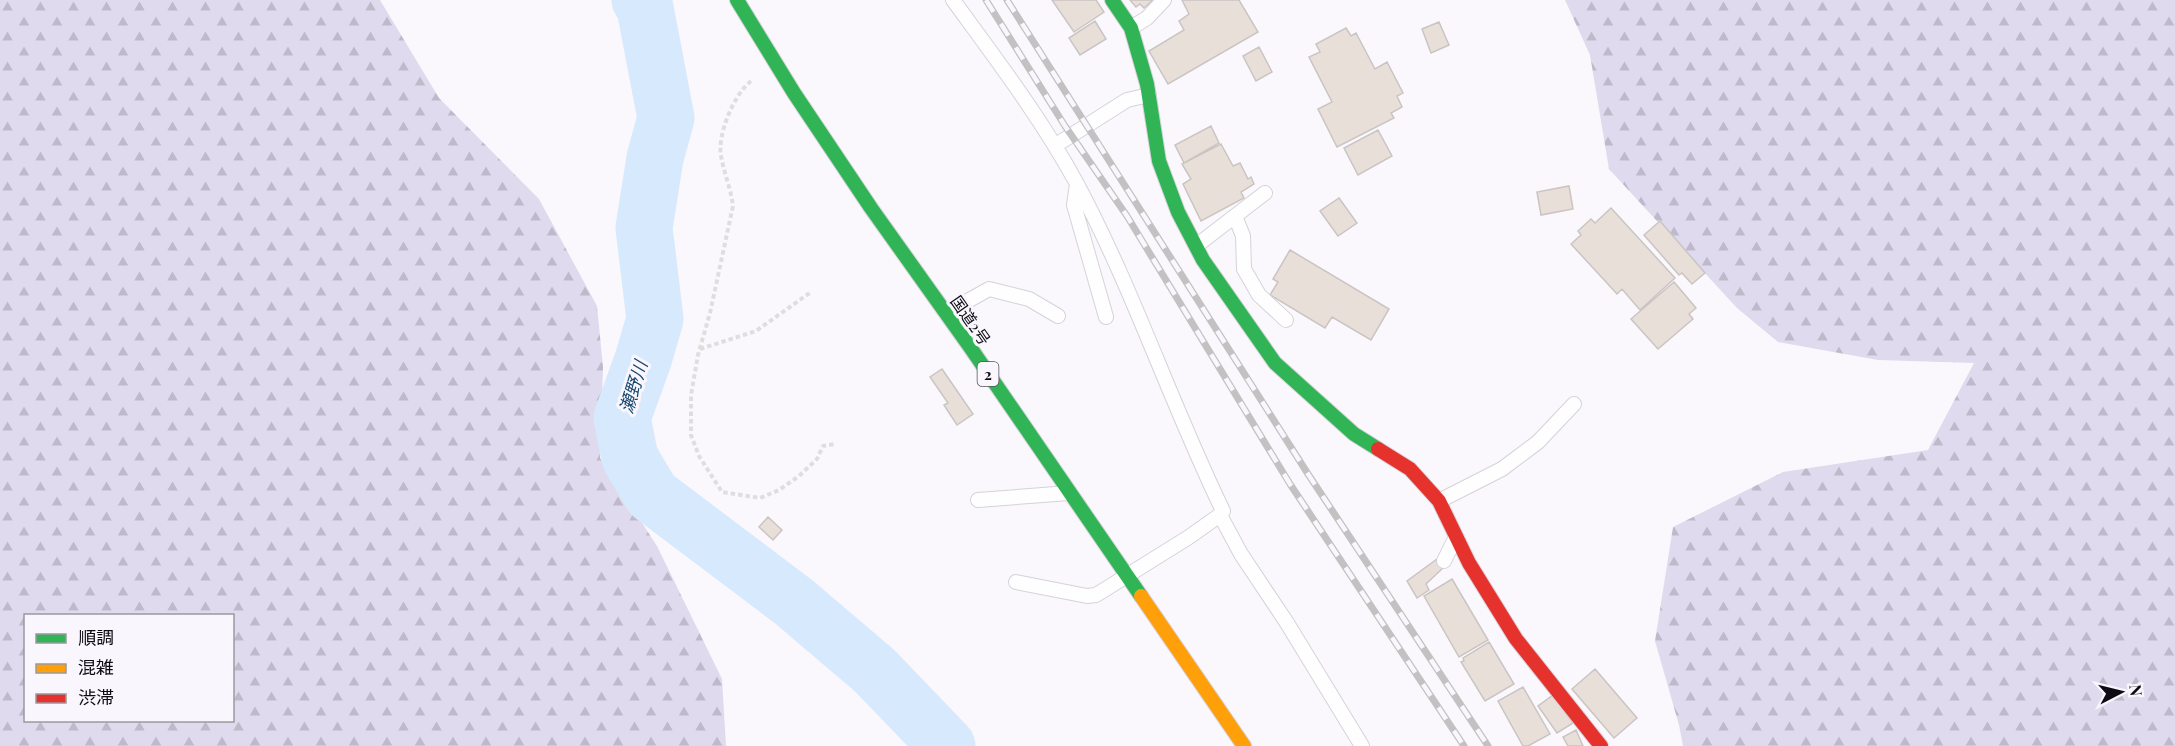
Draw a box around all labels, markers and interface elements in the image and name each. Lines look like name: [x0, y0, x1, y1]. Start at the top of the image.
street label: 国道2号: [946, 291, 996, 349]
water label: 瀬野川: [614, 356, 653, 416]
road number: 2: [978, 362, 998, 386]
legend: [24, 614, 234, 722]
text: 順調: [78, 625, 114, 649]
text: 混雑: [78, 655, 114, 679]
north arrow: [2091, 662, 2151, 722]
text: N: [2125, 683, 2148, 698]
text: 渋滞: [78, 685, 114, 709]

